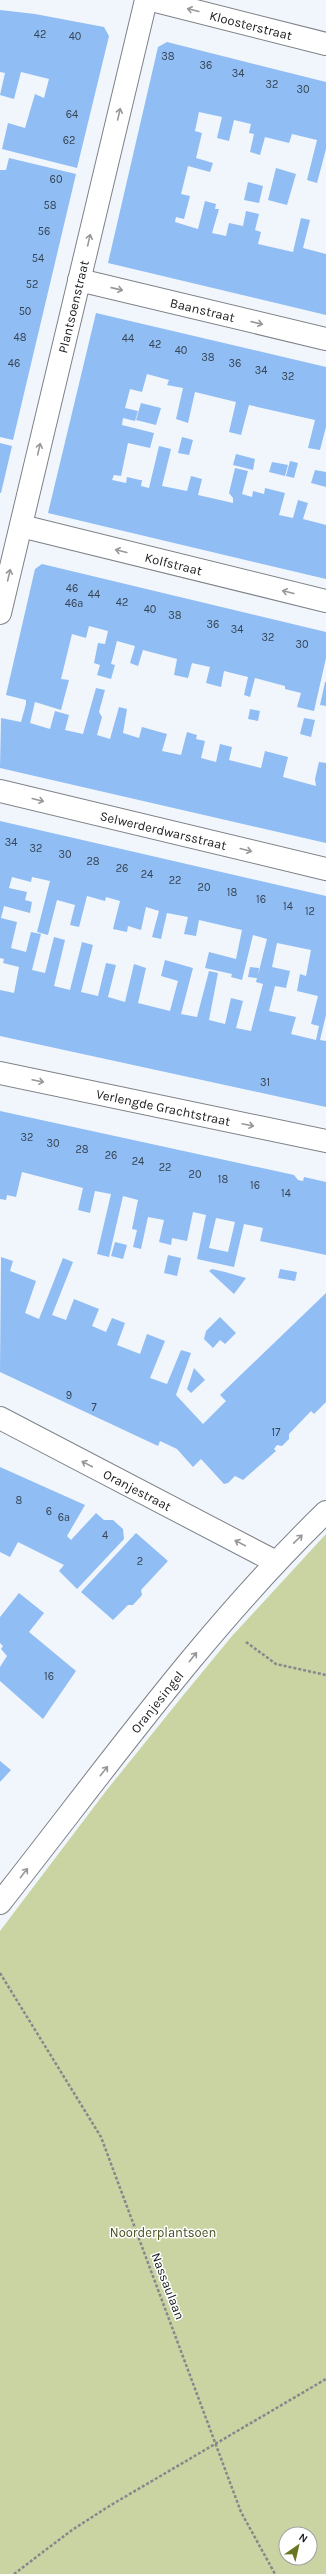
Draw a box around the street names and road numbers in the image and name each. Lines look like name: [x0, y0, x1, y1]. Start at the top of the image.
street label: Kloosterstraat: [208, 7, 294, 43]
street label: Plantsoenstraat: [55, 259, 91, 354]
street label: Baanstraat: [169, 295, 236, 324]
street label: Kolfstraat: [143, 549, 204, 578]
street label: Selwerderdwarsstraat: [99, 808, 228, 852]
street label: Verlengde Grachtstraat: [95, 1086, 232, 1128]
street label: Oranjestraat: [101, 1466, 174, 1514]
street label: Oranjesingel: [127, 1668, 186, 1736]
street label: Nassaulaan: [148, 2250, 188, 2322]

